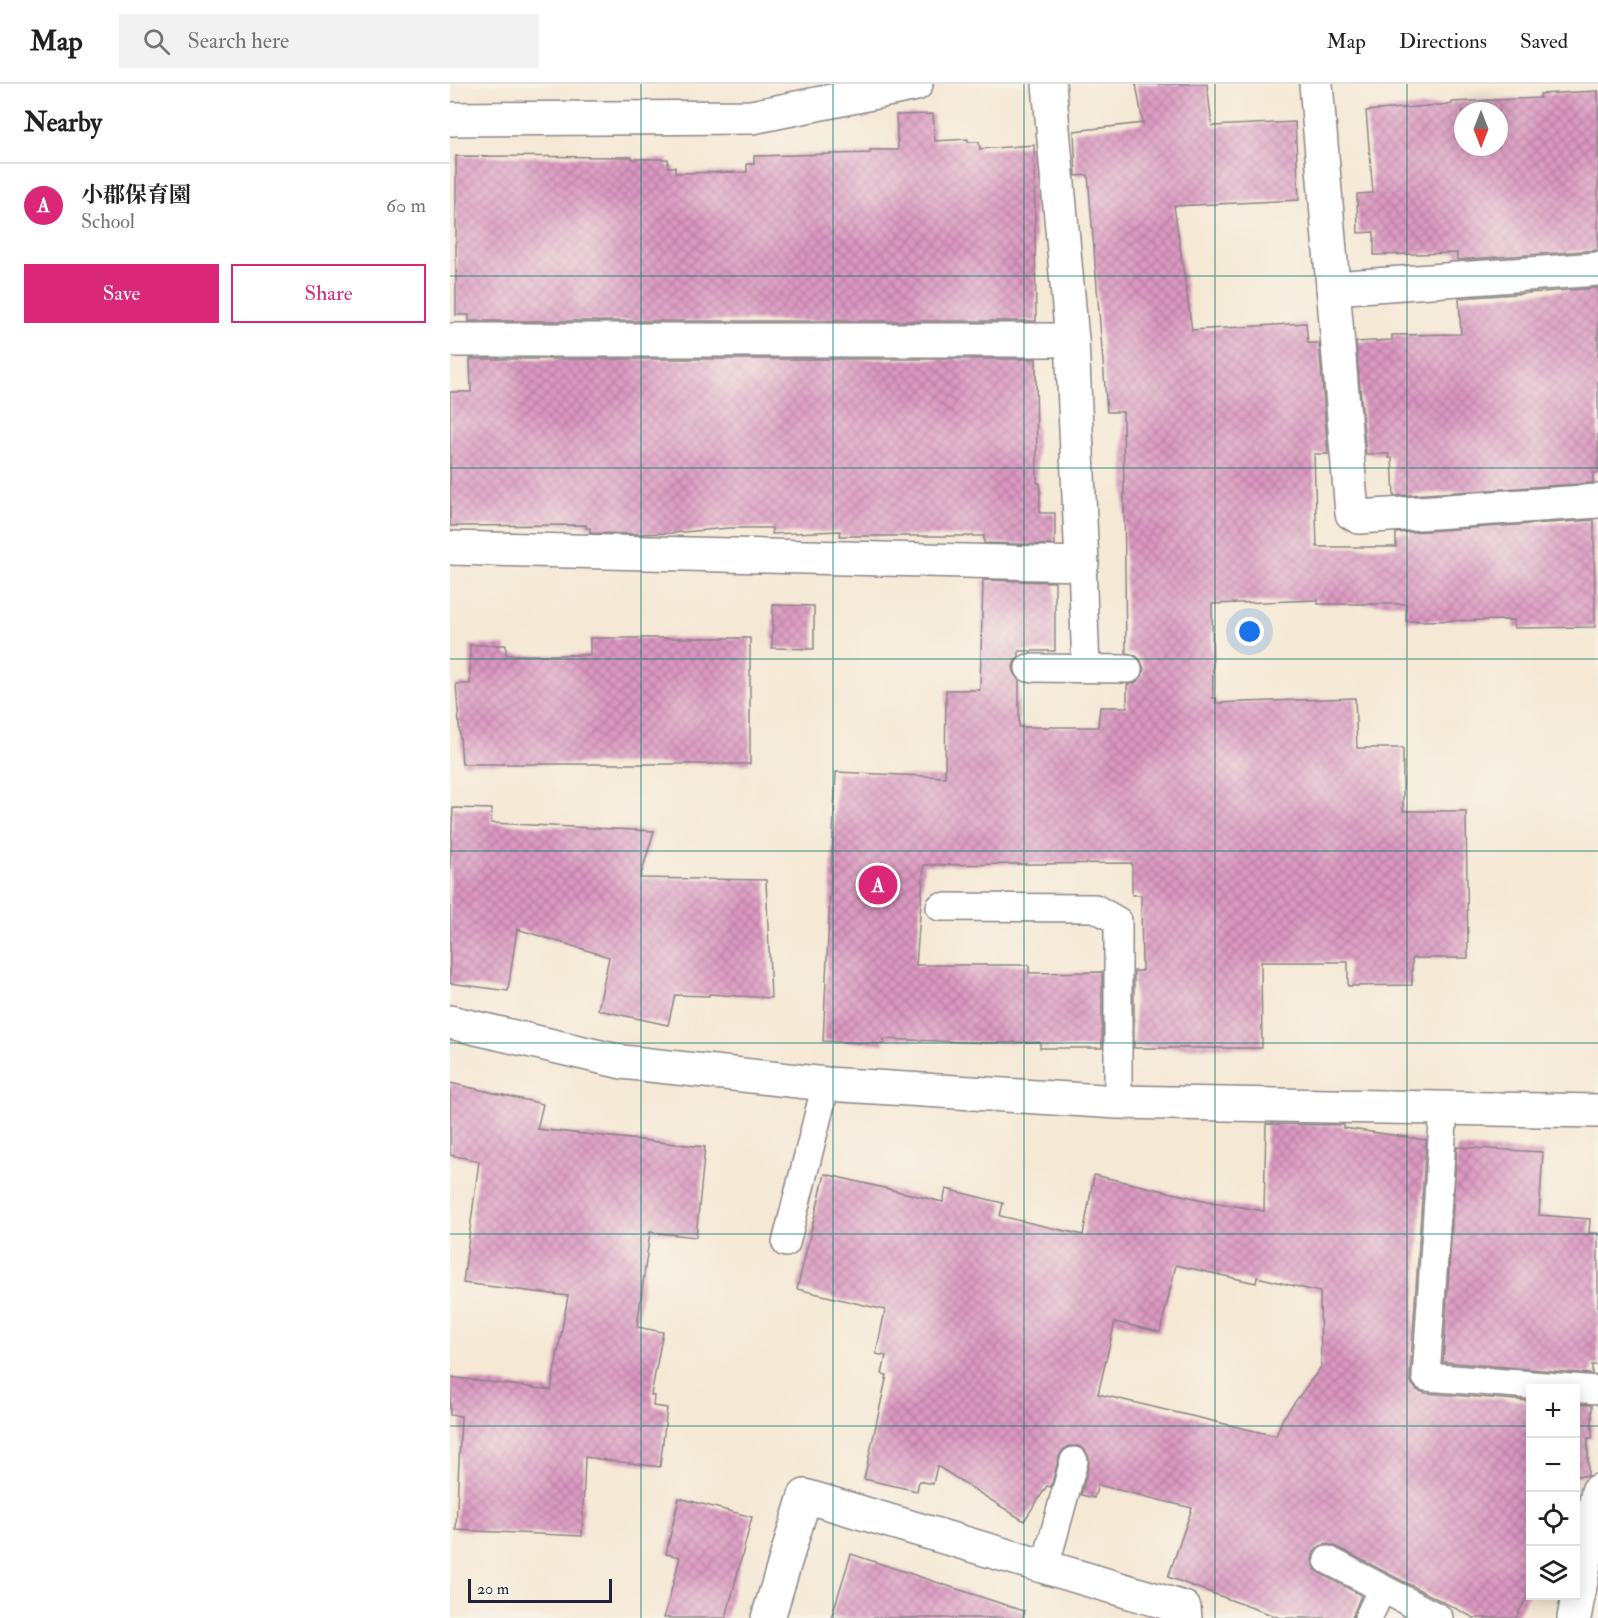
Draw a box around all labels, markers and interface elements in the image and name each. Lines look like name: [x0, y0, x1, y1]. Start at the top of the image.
search box: [119, 14, 539, 68]
text: Map: [30, 24, 83, 59]
icon: search: [140, 25, 173, 58]
text: Search here: [188, 27, 289, 55]
text: Map: [1326, 28, 1366, 55]
text: Directions: [1399, 28, 1487, 55]
text: Saved: [1520, 28, 1568, 55]
north arrow: [1454, 102, 1508, 156]
text: Nearby: [24, 107, 102, 139]
text: 小郡保育園: [81, 181, 191, 209]
text: A: [37, 193, 50, 218]
text: 60 m: [386, 193, 426, 218]
text: School: [81, 209, 135, 234]
button: Save: [24, 264, 219, 323]
button: Share: [231, 264, 426, 323]
your location: [1235, 617, 1264, 646]
pin: A: [858, 862, 898, 908]
map controls: [1526, 1384, 1580, 1600]
button: +: [1526, 1384, 1580, 1438]
button: −: [1526, 1438, 1580, 1492]
button: locate: [1526, 1492, 1580, 1546]
button: layers: [1526, 1546, 1580, 1600]
scale bar: [468, 1576, 612, 1604]
text: 20 m: [477, 1579, 509, 1599]

